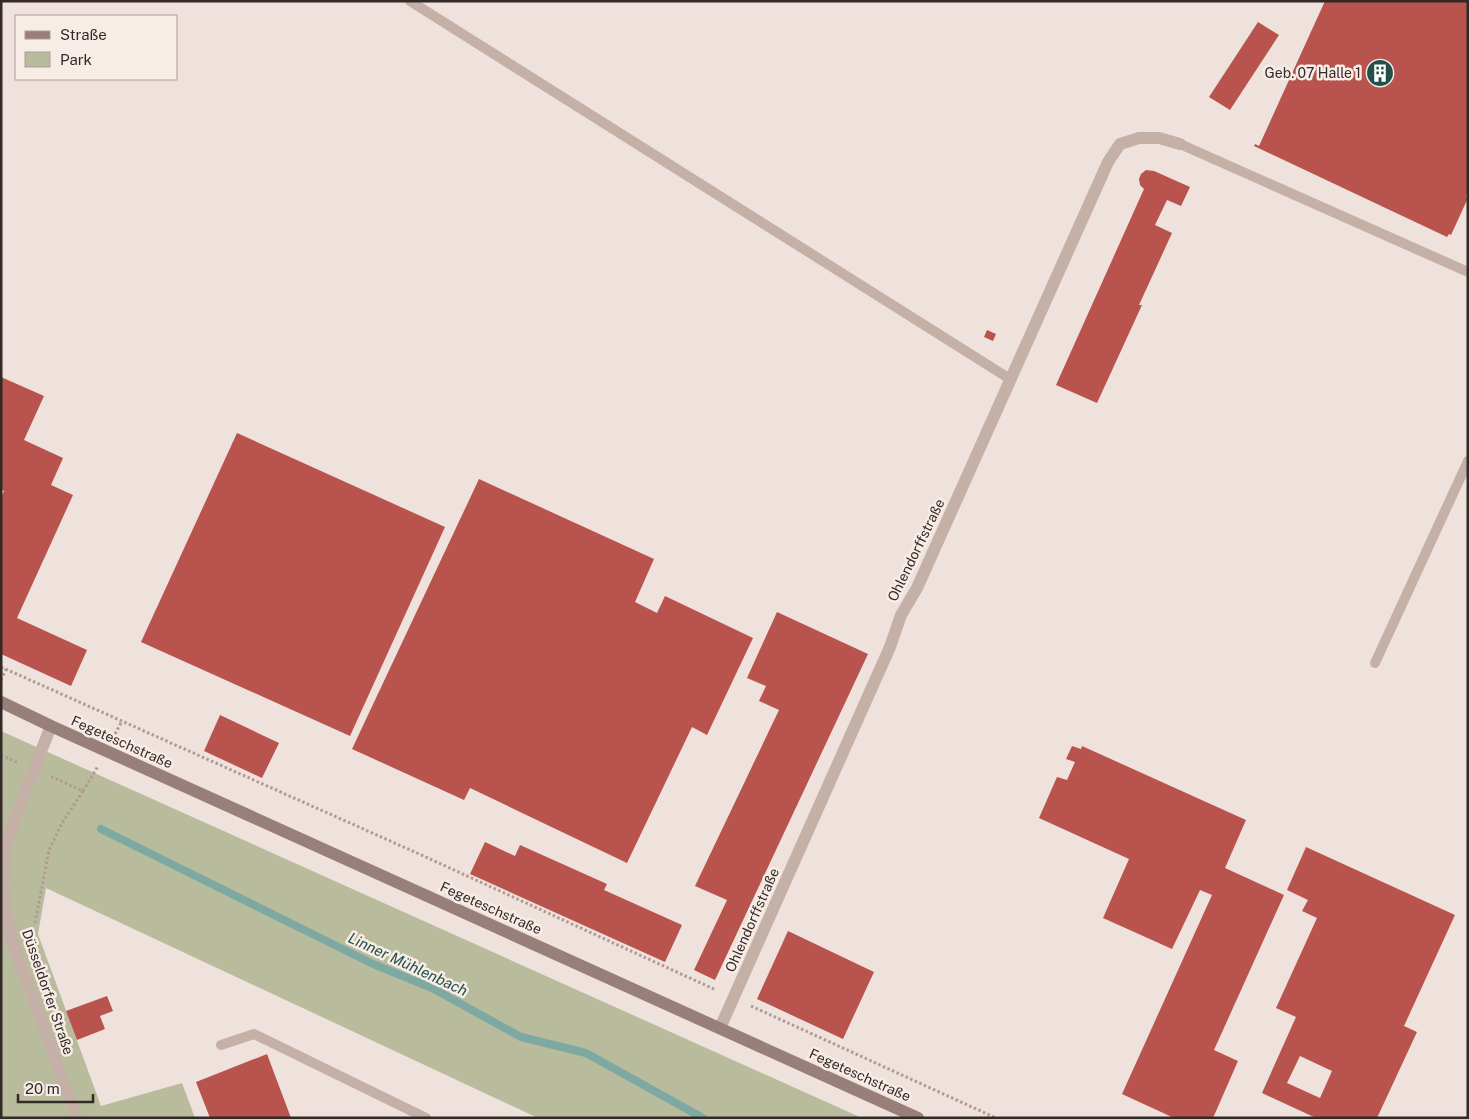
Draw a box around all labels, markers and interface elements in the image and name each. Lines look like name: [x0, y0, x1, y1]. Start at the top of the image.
legend: [15, 15, 178, 80]
text: Straße: [60, 26, 107, 43]
text: Park: [60, 51, 92, 68]
building icon: Geb. 07 Halle 1: [1365, 58, 1395, 88]
place label: Geb. 07 Halle 1: [1265, 65, 1361, 81]
street label: Ohlendorffstraße: [884, 496, 948, 604]
street label: Fegeteschstraße: [69, 712, 175, 772]
street label: Ohlendorffstraße: [722, 865, 782, 974]
street label: Fegeteschstraße: [438, 878, 544, 938]
street label: Düsseldorfer Straße: [19, 927, 77, 1057]
water label: Linner Mühlenbach: [346, 929, 470, 999]
street label: Fegeteschstraße: [807, 1045, 913, 1105]
scale bar: [18, 1072, 92, 1104]
text: 20 m: [25, 1080, 60, 1097]

